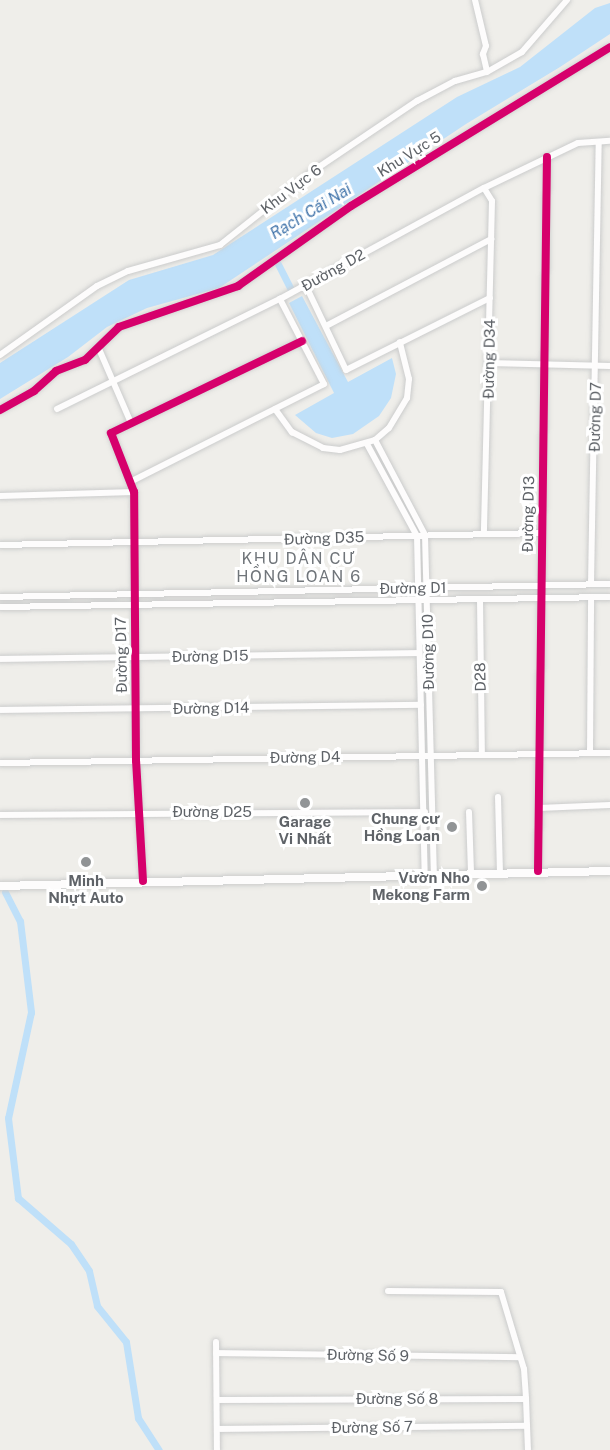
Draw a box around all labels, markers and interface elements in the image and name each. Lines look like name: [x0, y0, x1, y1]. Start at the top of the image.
street label: Khu Vực 5: [374, 127, 444, 181]
street label: Khu Vực 6: [257, 160, 325, 218]
water label: Rạch Cái Nai: [267, 180, 355, 244]
street label: Đường D2: [298, 245, 368, 295]
street label: Đường D34: [479, 319, 499, 399]
street label: Đường D7: [585, 382, 605, 452]
street label: Đường D13: [518, 476, 538, 552]
street label: Đường D35: [284, 528, 364, 548]
district label: KHU DÂN CƯ HỒNG LOAN 6: [236, 549, 362, 587]
street label: Đường D1: [379, 578, 447, 598]
street label: Đường D10: [418, 614, 438, 690]
street label: Đường D17: [111, 617, 131, 693]
street label: Đường D15: [171, 646, 249, 666]
street label: D28: [471, 662, 489, 692]
street label: Đường D14: [173, 698, 249, 718]
street label: Đường D4: [270, 747, 340, 767]
marker: Garage Vi Nhất: [298, 796, 312, 810]
street label: Đường D25: [172, 803, 252, 821]
place label: Chung cư Hồng Loan: [364, 809, 440, 844]
place label: Garage Vi Nhất: [279, 812, 331, 847]
marker: Chung cư Hồng Loan: [445, 820, 459, 834]
marker: Minh Nhựt Auto: [79, 855, 93, 869]
place label: Vườn Nho Mekong Farm: [372, 868, 470, 903]
place label: Minh Nhựt Auto: [48, 871, 124, 906]
marker: Vườn Nho Mekong Farm: [475, 879, 489, 893]
street label: Đường Số 9: [327, 1345, 409, 1365]
street label: Đường Số 8: [356, 1390, 438, 1408]
street label: Đường Số 7: [331, 1417, 413, 1437]

